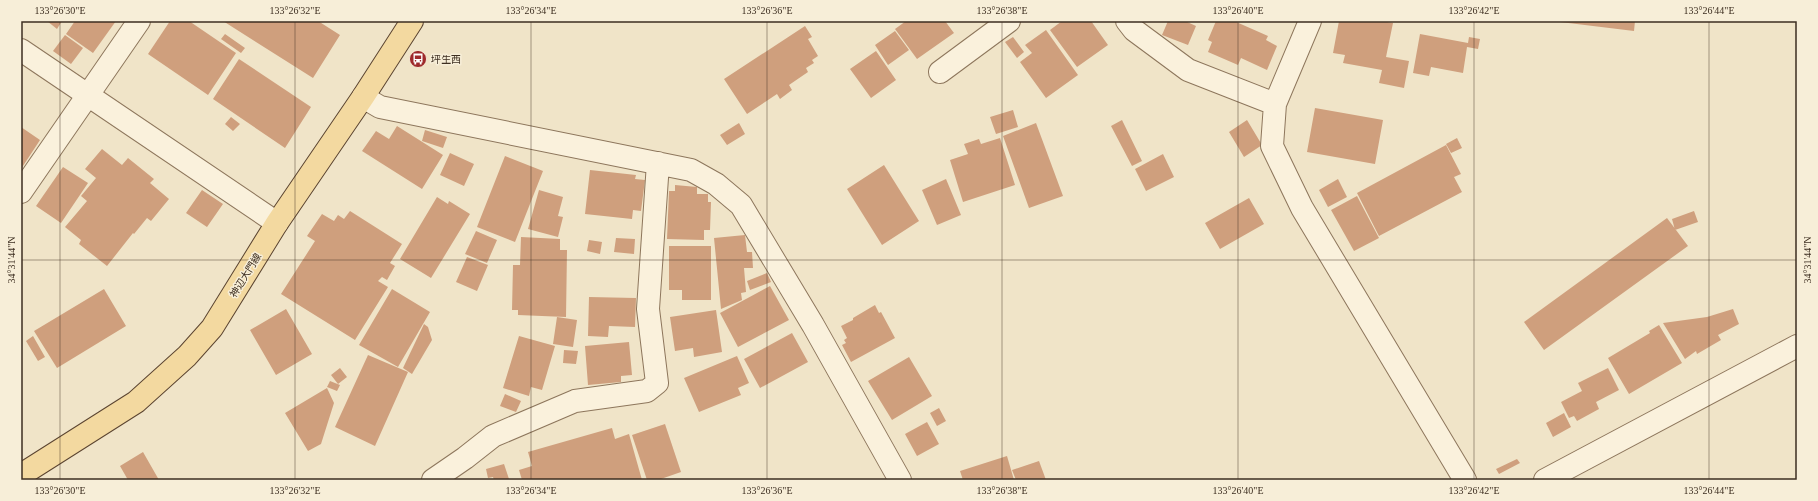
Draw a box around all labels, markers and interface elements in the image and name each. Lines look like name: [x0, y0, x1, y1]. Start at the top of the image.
text: 133°26'30"E: [35, 5, 86, 16]
text: 133°26'32"E: [270, 5, 321, 16]
text: 133°26'34"E: [506, 5, 557, 16]
text: 133°26'36"E: [742, 5, 793, 16]
text: 133°26'38"E: [977, 5, 1028, 16]
text: 133°26'40"E: [1213, 5, 1264, 16]
text: 133°26'42"E: [1449, 5, 1500, 16]
text: 133°26'44"E: [1684, 5, 1735, 16]
bus stop icon: 坪生西: [408, 49, 428, 69]
place label: 坪生西: [431, 54, 461, 65]
text: 34°31'44"N: [6, 236, 17, 284]
text: 34°31'44"N: [1802, 236, 1813, 284]
street label: 神辺大門線: [228, 251, 263, 299]
text: 133°26'30"E: [35, 485, 86, 496]
text: 133°26'32"E: [270, 485, 321, 496]
text: 133°26'34"E: [506, 485, 557, 496]
text: 133°26'36"E: [742, 485, 793, 496]
text: 133°26'38"E: [977, 485, 1028, 496]
text: 133°26'40"E: [1213, 485, 1264, 496]
text: 133°26'42"E: [1449, 485, 1500, 496]
text: 133°26'44"E: [1684, 485, 1735, 496]

